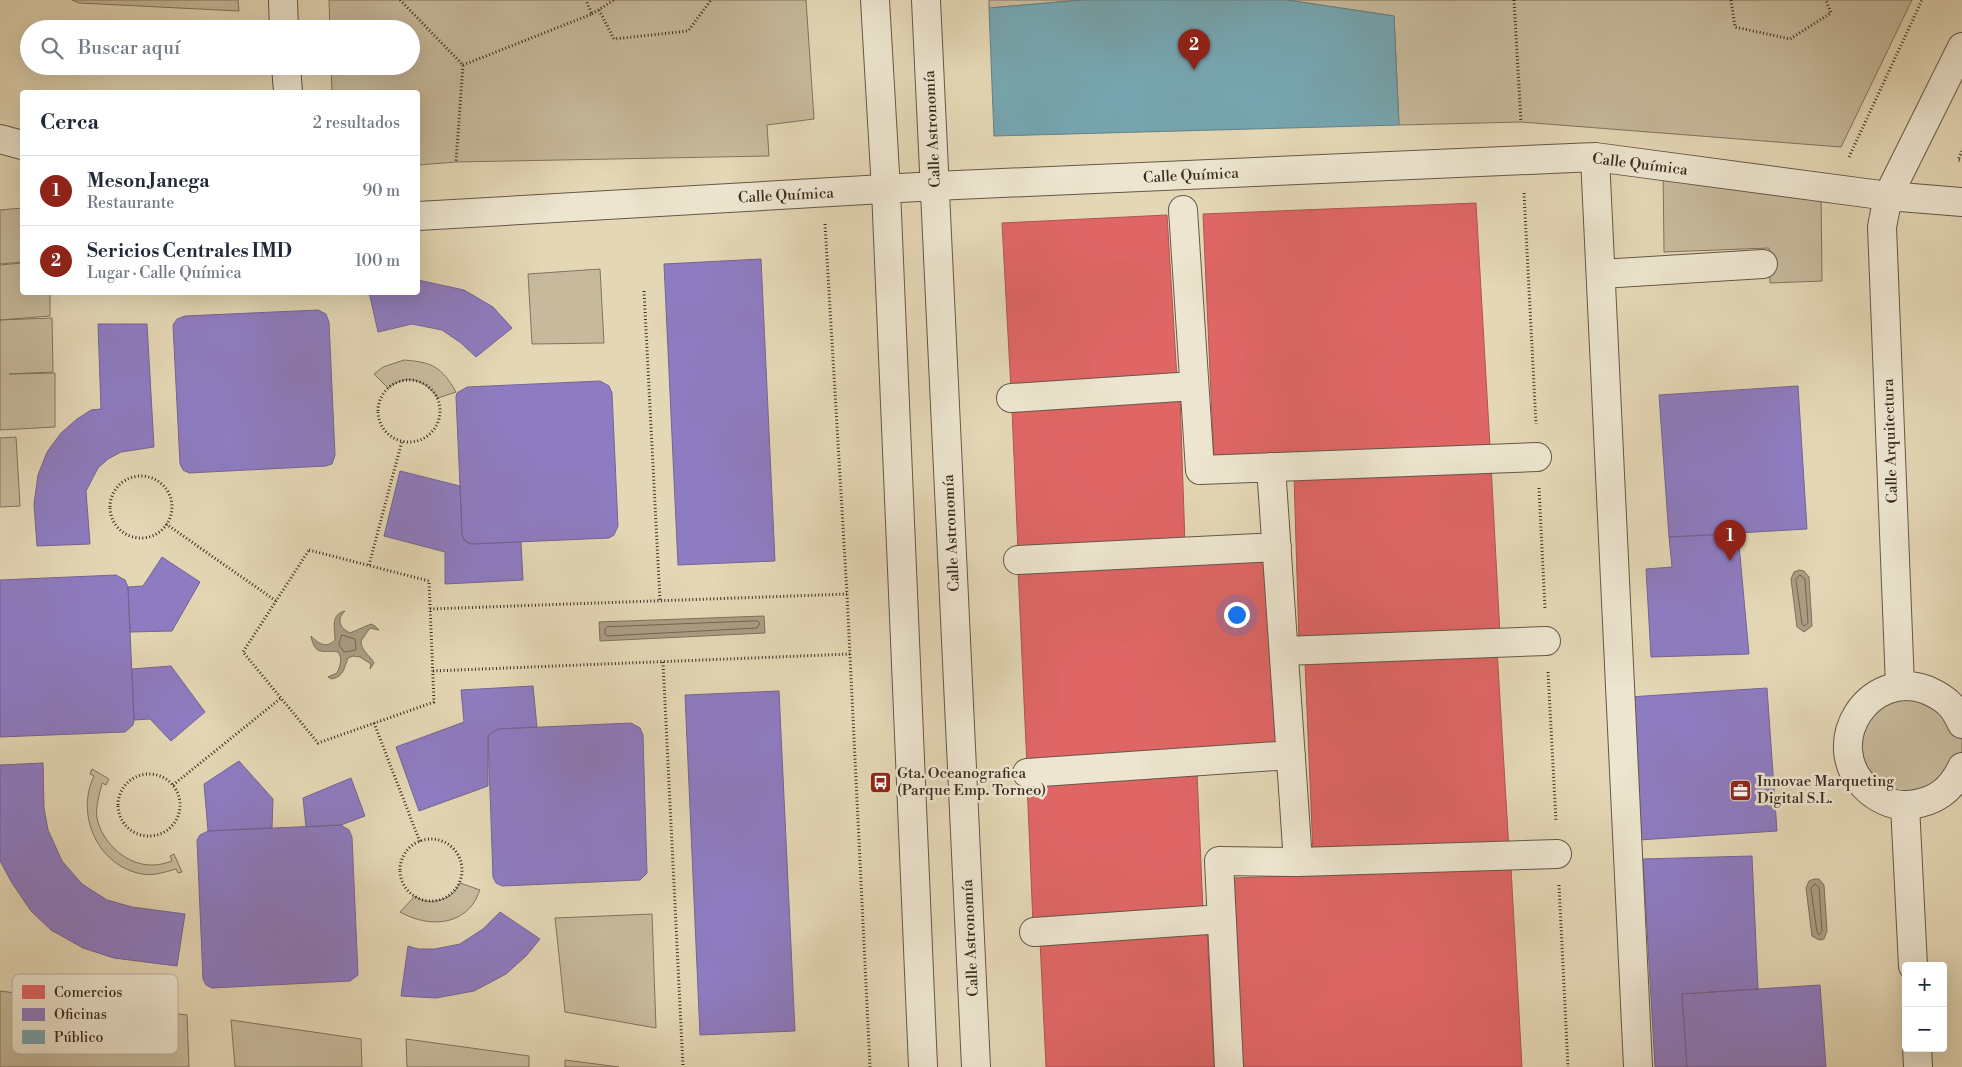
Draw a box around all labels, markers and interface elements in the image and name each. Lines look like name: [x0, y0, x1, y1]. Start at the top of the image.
search box: [20, 20, 420, 75]
pin: 2: [1178, 29, 1210, 70]
icon: search: [38, 34, 66, 62]
text: Buscar aquí: [78, 36, 180, 60]
street label: Calle Astronomía: [920, 69, 945, 188]
text: Cerca: [40, 110, 99, 136]
text: 2 resultados: [313, 113, 400, 133]
street label: Calle Química: [1591, 149, 1689, 180]
street label: Calle Química: [1143, 163, 1240, 187]
text: Meson Janega: [87, 169, 210, 193]
text: 1: [52, 181, 60, 201]
text: 90 m: [362, 181, 400, 201]
street label: Calle Química: [738, 183, 835, 207]
text: Restaurante: [87, 193, 174, 213]
text: Sericios Centrales IMD: [87, 239, 292, 263]
text: 2: [51, 251, 61, 271]
text: 100 m: [355, 251, 400, 271]
text: Lugar · Calle Química: [87, 263, 242, 283]
street label: Calle Arquitectura: [1879, 378, 1902, 504]
street label: Calle Astronomía: [939, 473, 964, 592]
pin: 1: [1714, 520, 1746, 561]
your location: [1224, 602, 1250, 628]
place label: Gta. Oceanografica (Parque Emp. Torneo): [897, 764, 1046, 800]
bus stop icon: Gta. Oceanografica (Parque Emp. Torneo): [869, 770, 893, 794]
place label: Innovae Marqueting Digital S.L.: [1757, 772, 1894, 808]
office icon: Innovae Marqueting Digital S.L.: [1729, 778, 1753, 802]
street label: Calle Astronomía: [958, 878, 983, 997]
map controls: [1902, 962, 1947, 1052]
button: +: [1902, 962, 1947, 1007]
legend: [12, 974, 178, 1054]
text: Comercios: [54, 984, 122, 1002]
text: Oficinas: [54, 1006, 107, 1024]
button: −: [1902, 1007, 1947, 1052]
text: Público: [54, 1029, 103, 1047]

